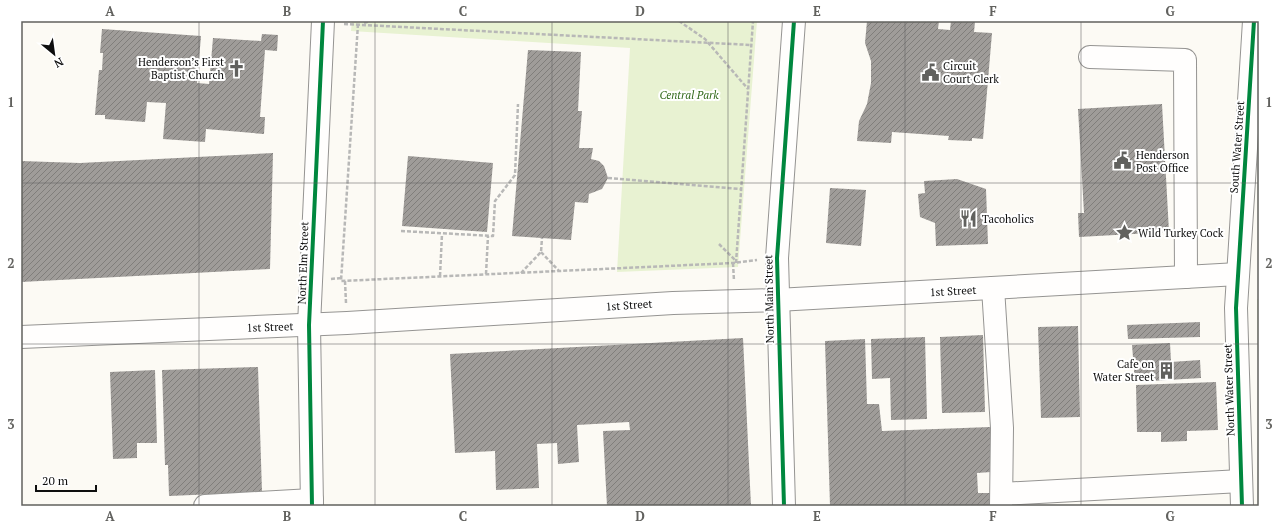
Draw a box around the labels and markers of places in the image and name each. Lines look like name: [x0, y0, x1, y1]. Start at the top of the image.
place label: Henderson’s First Baptist Church: [138, 55, 225, 82]
church icon: Henderson’s First Baptist Church: [227, 58, 247, 78]
place label: Circuit Court Clerk: [943, 59, 999, 86]
public building icon: Circuit Court Clerk: [920, 62, 940, 82]
place label: Henderson Post Office: [1136, 148, 1190, 175]
public building icon: Henderson Post Office: [1113, 151, 1133, 171]
restaurant icon: Tacoholics: [959, 209, 979, 229]
place label: Tacoholics: [982, 212, 1034, 226]
place icon: Wild Turkey Cock: [1115, 223, 1135, 243]
place label: Wild Turkey Cock: [1138, 226, 1224, 240]
place label: Cafe on Water Street: [1093, 357, 1154, 384]
building icon: Cafe on Water Street: [1157, 360, 1177, 380]

